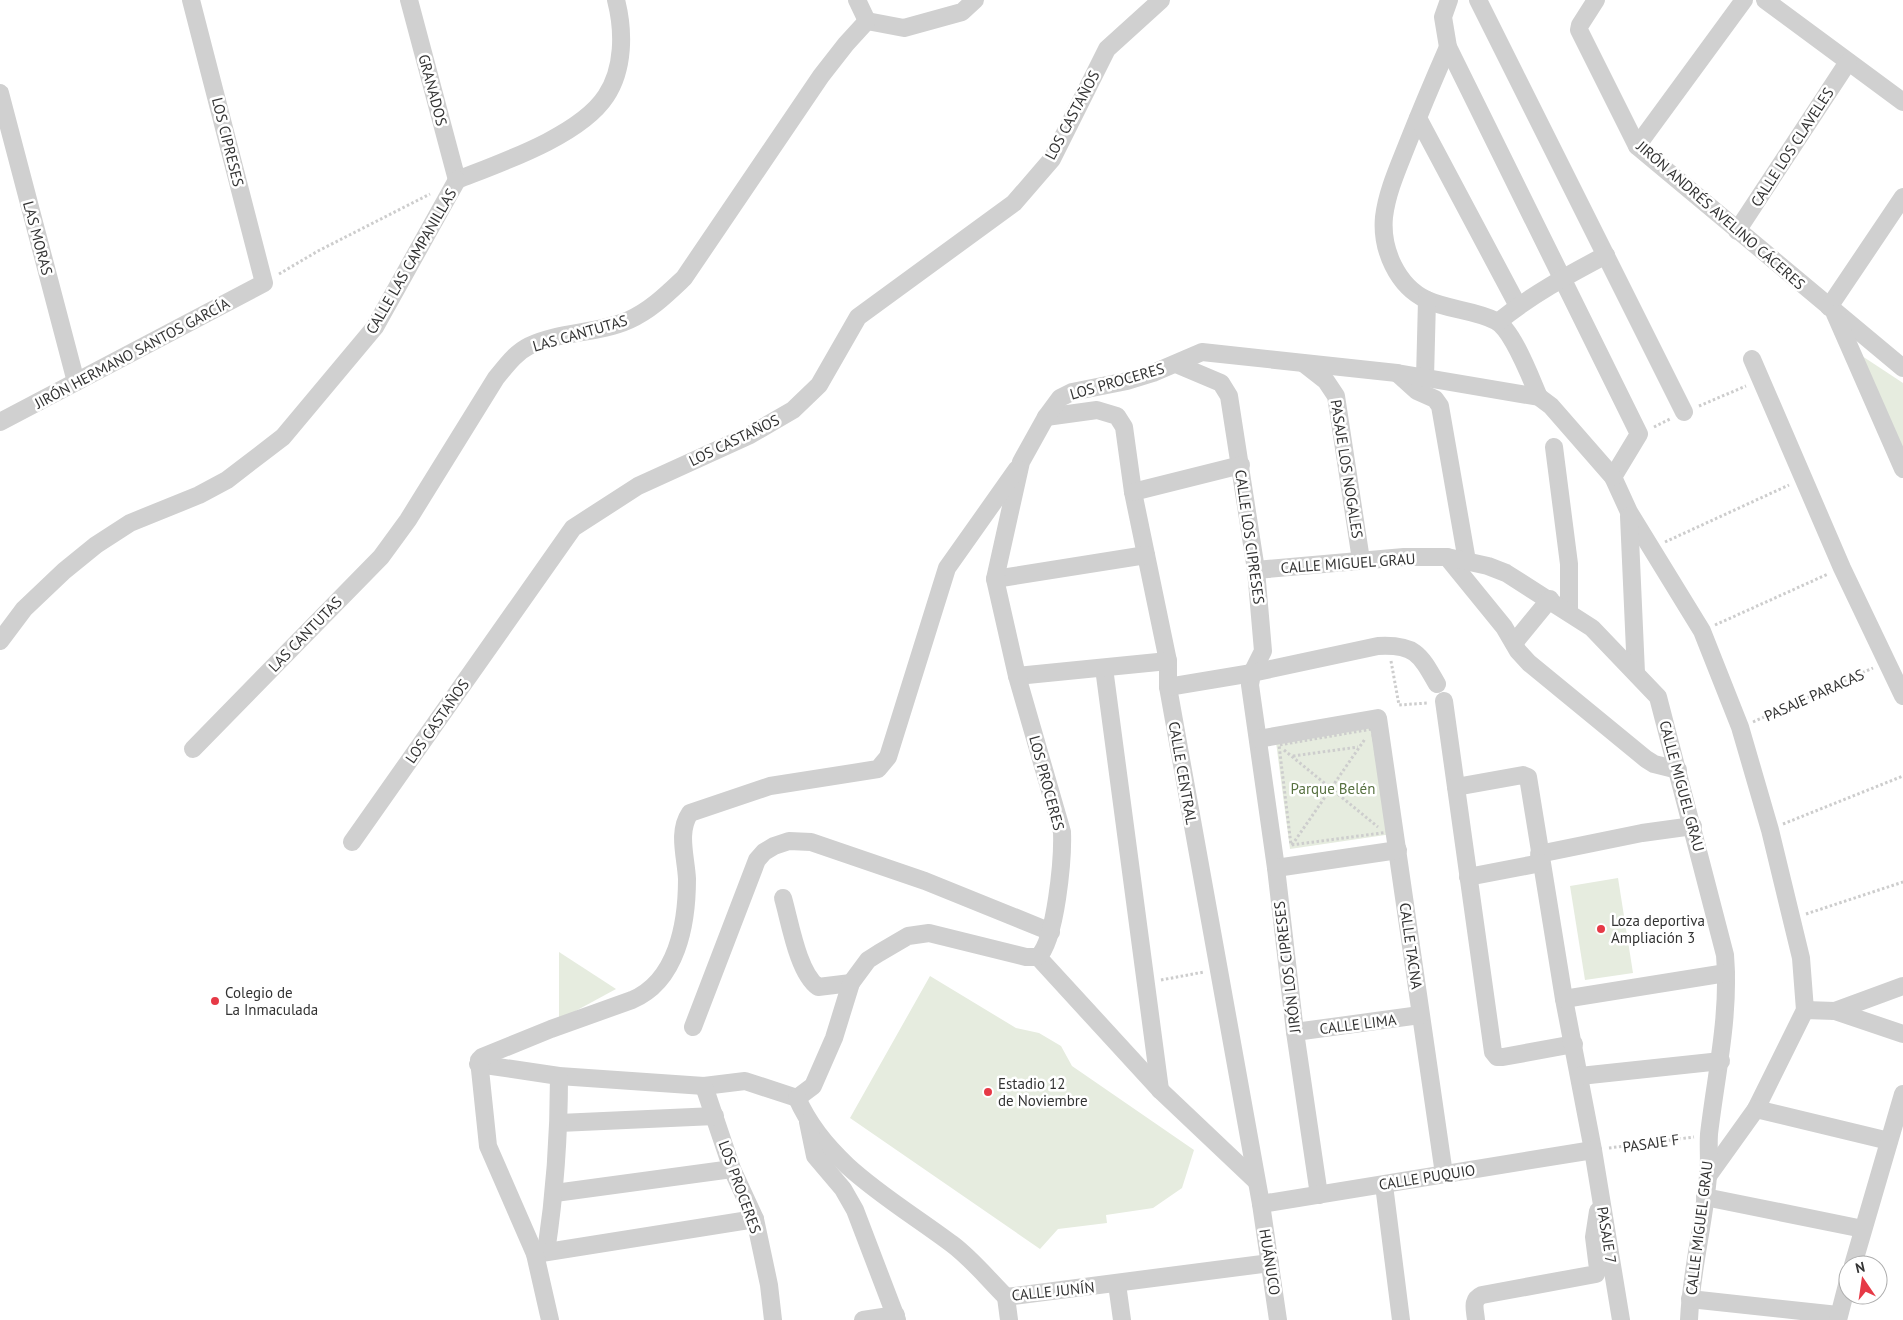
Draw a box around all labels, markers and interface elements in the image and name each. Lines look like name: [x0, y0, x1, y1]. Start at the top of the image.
street label: GRANADOS: [414, 52, 452, 128]
street label: LOS CASTAÑOS: [1041, 67, 1103, 163]
street label: CALLE LOS CLAVELES: [1746, 84, 1838, 210]
street label: LOS CIPRESES: [208, 95, 248, 189]
street label: JIRÓN ANDRÉS AVELINO CÁCERES: [1632, 136, 1809, 293]
street label: CALLE LAS CAMPANILLAS: [362, 185, 460, 337]
street label: LAS MORAS: [19, 199, 57, 277]
street label: JIRÓN HERMANO SANTOS GARCÍA: [30, 293, 233, 413]
street label: LAS CANTUTAS: [530, 310, 630, 356]
street label: LOS PROCERES: [1068, 358, 1166, 404]
street label: PASAJE LOS NOGALES: [1327, 398, 1367, 540]
street label: LOS CASTAÑOS: [686, 410, 782, 470]
street label: CALLE LOS CIPRESES: [1231, 468, 1269, 606]
street label: CALLE MIGUEL GRAU: [1280, 549, 1416, 577]
street label: LAS CANTUTAS: [264, 592, 346, 676]
street label: PASAJE PARACAS: [1761, 664, 1867, 726]
street label: LOS CASTAÑOS: [401, 675, 473, 767]
street label: CALLE MIGUEL GRAU: [1655, 718, 1709, 854]
street label: CALLE CENTRAL: [1165, 720, 1201, 826]
street label: LOS PROCERES: [1025, 733, 1069, 833]
park label: Parque Belén: [1291, 779, 1375, 798]
street label: JIRÓN LOS CIPRESES: [1269, 900, 1305, 1035]
street label: CALLE TACNA: [1396, 902, 1427, 991]
place label: Loza deportiva Ampliación 3: [1611, 911, 1705, 947]
marker: Loza deportiva Ampliación 3: [1595, 923, 1607, 935]
place label: Colegio de La Inmaculada: [225, 983, 318, 1019]
marker: Colegio de La Inmaculada: [209, 995, 221, 1007]
street label: CALLE LIMA: [1319, 1010, 1398, 1038]
place label: Estadio 12 de Noviembre: [998, 1074, 1088, 1110]
marker: Estadio 12 de Noviembre: [982, 1086, 994, 1098]
street label: PASAJE F: [1621, 1130, 1681, 1156]
street label: LOS PROCERES: [714, 1138, 766, 1236]
street label: CALLE PUQUIO: [1377, 1160, 1477, 1194]
street label: CALLE MIGUEL GRAU: [1681, 1160, 1717, 1296]
street label: PASAJE 7: [1593, 1205, 1621, 1265]
street label: HUÁNUCO: [1255, 1227, 1285, 1297]
north arrow: [1838, 1255, 1888, 1305]
text: N: [1854, 1258, 1867, 1277]
street label: CALLE JUNÍN: [1011, 1277, 1095, 1305]

